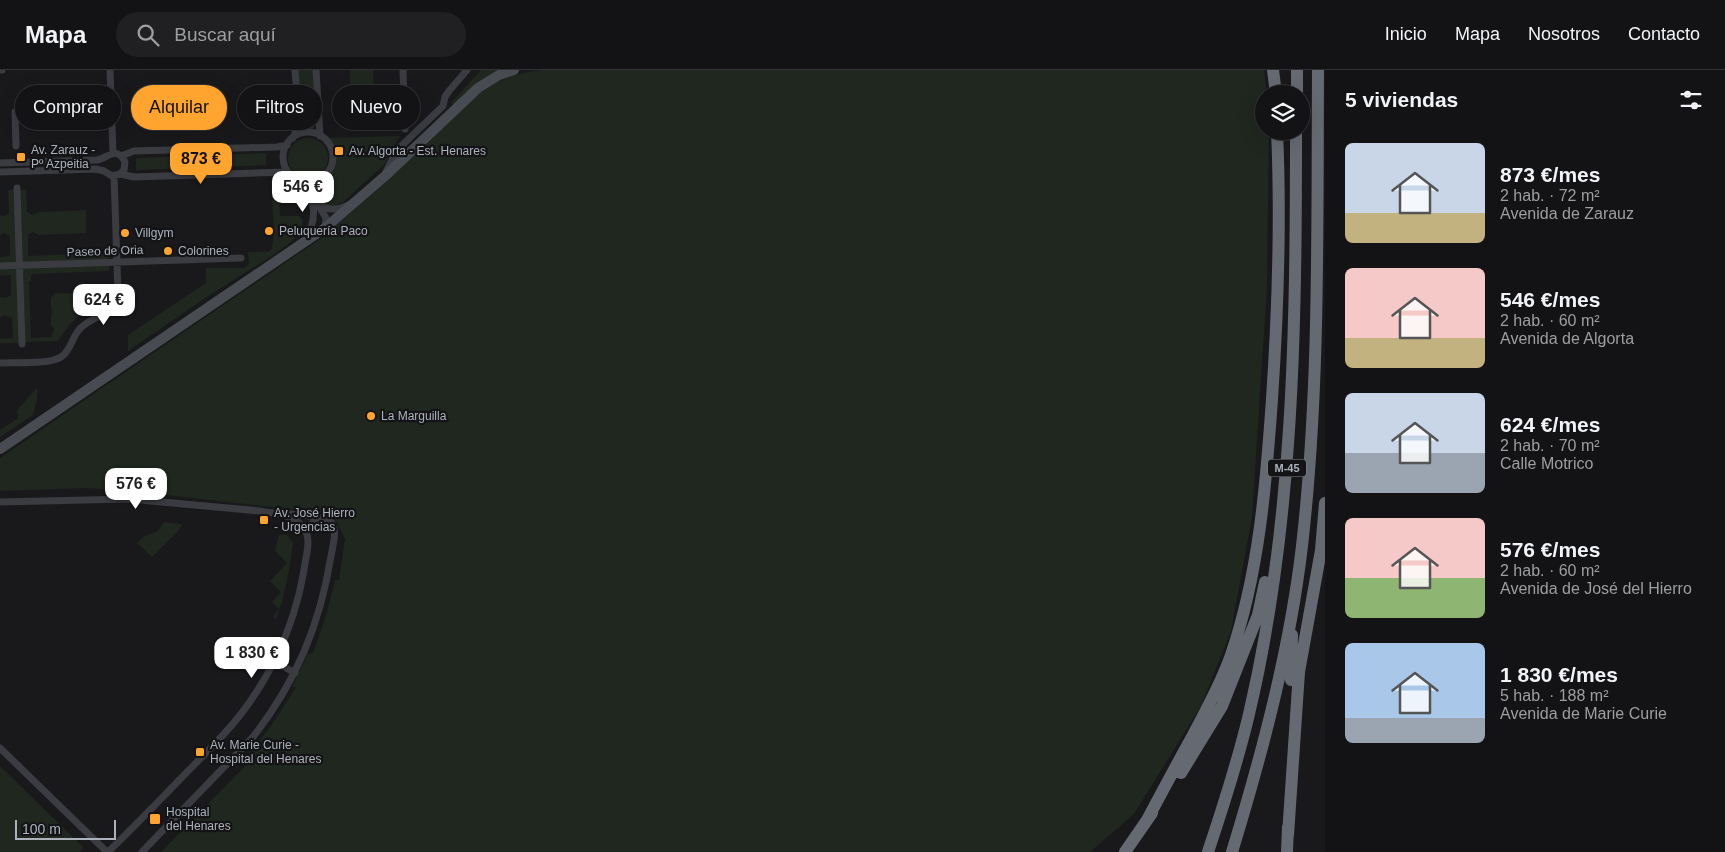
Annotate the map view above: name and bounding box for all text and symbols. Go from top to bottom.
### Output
search box [116,12,466,57]
text: Mapa [25,21,86,48]
icon: search [134,21,162,49]
text: Buscar aquí [174,24,276,45]
text: Inicio [1385,24,1427,44]
text: Mapa [1455,24,1500,44]
text: Nosotros [1528,24,1600,44]
text: Contacto [1628,24,1700,44]
chip: Comprar [15,85,121,130]
chip: Alquilar [131,85,227,130]
chip: Filtros [237,85,322,130]
chip: Nuevo [332,85,420,130]
map controls [1255,85,1310,140]
button: layers [1255,85,1310,140]
icon: filters [1677,86,1705,114]
text: 5 viviendas [1345,88,1458,111]
pin: 873 € [166,142,236,185]
place label: Av. Zarauz - Pº Azpeitia [31,143,95,171]
place label: Av. Algorta - Est. Henares [349,144,486,158]
marker: Av. Algorta - Est. Henares [333,145,345,157]
text: 873 € [181,150,221,167]
marker: Av. Zarauz - Pº Azpeitia [15,151,27,163]
icon: home [1385,163,1445,223]
text: 873 €/mes [1500,163,1600,186]
pin: 546 € [268,170,338,213]
text: 546 € [283,178,323,195]
text: 2 hab. · 72 m² [1500,187,1600,204]
text: Avenida de Zarauz [1500,205,1634,222]
place label: Peluquería Paco [279,224,368,238]
marker: Peluquería Paco [263,225,275,237]
place label: Villgym [135,226,173,240]
marker: Villgym [119,227,131,239]
street label: Paseo de Oria [66,243,144,259]
place label: Colorines [178,244,229,258]
marker: Colorines [162,245,174,257]
pin: 624 € [69,284,139,326]
icon: home [1385,288,1445,348]
text: 546 €/mes [1500,288,1600,311]
text: 624 € [84,291,124,308]
text: 2 hab. · 60 m² [1500,312,1600,329]
text: Avenida de Algorta [1500,330,1634,347]
place label: La Marguilla [381,409,447,423]
marker: La Marguilla [365,410,377,422]
icon: home [1385,413,1445,473]
text: 624 €/mes [1500,413,1600,436]
text: 2 hab. · 70 m² [1500,437,1600,454]
text: Calle Motrico [1500,455,1593,472]
road number: M-45 [1268,459,1306,476]
pin: 576 € [101,468,171,510]
text: 576 € [116,475,156,492]
place label: Av. José Hierro - Urgencias [274,506,355,534]
marker: Av. José Hierro - Urgencias [258,514,270,526]
icon: home [1385,538,1445,598]
text: 576 €/mes [1500,538,1600,561]
text: 2 hab. · 60 m² [1500,562,1600,579]
text: Avenida de José del Hierro [1500,580,1692,597]
pin: 1 830 € [206,636,298,679]
text: 1 830 € [225,644,279,661]
icon: home [1385,663,1445,723]
text: 1 830 €/mes [1500,663,1618,686]
text: 5 hab. · 188 m² [1500,687,1609,704]
text: Avenida de Marie Curie [1500,705,1667,722]
place label: Av. Marie Curie - Hospital del Henares [210,738,321,766]
marker: Av. Marie Curie - Hospital del Henares [194,746,206,758]
place label: Hospital del Henares [166,805,231,833]
marker: Hospital del Henares [148,812,162,826]
scale bar [15,817,116,840]
text: 100 m [22,821,61,837]

